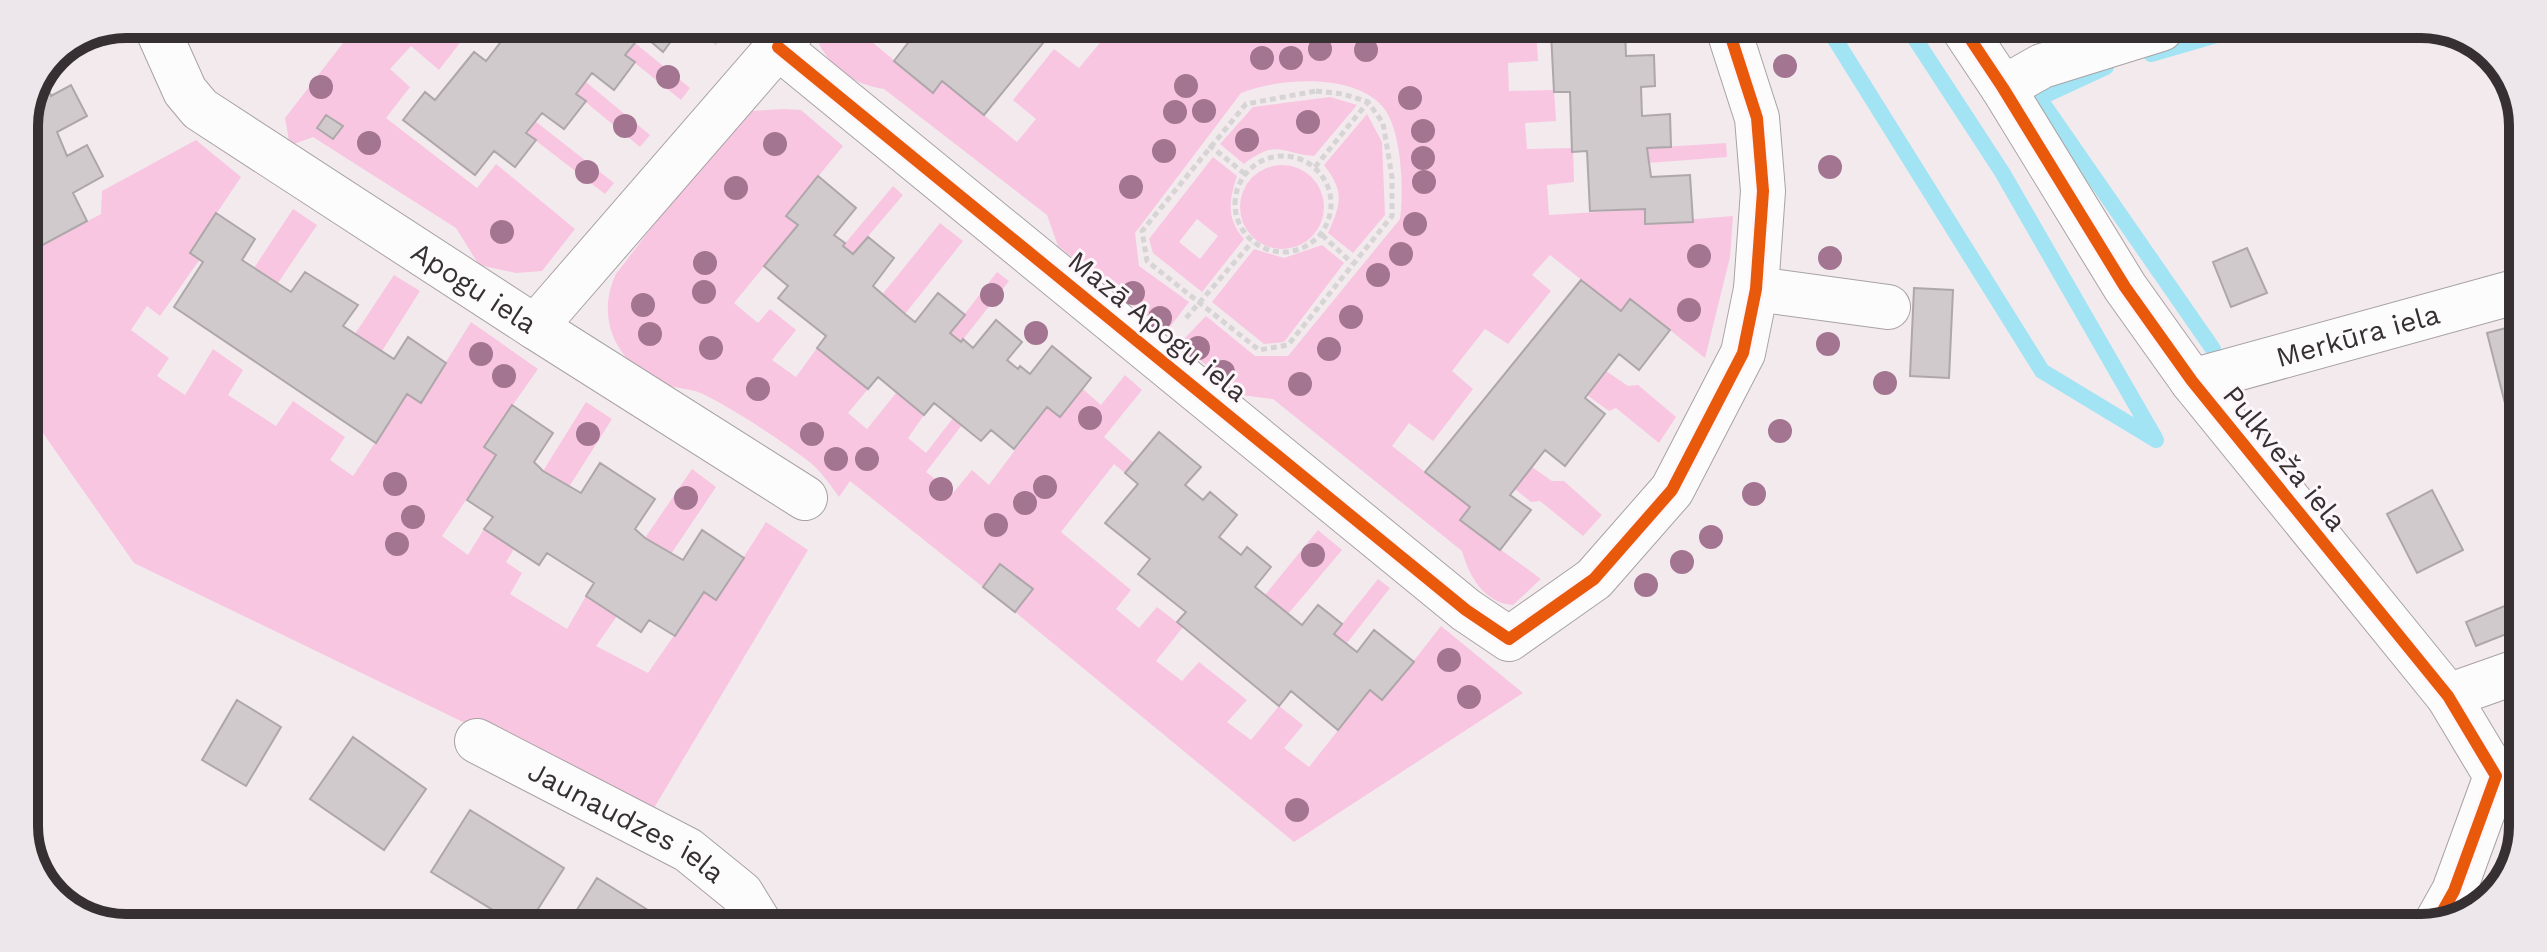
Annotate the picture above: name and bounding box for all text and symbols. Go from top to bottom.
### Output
street label: Apogu iela [405,235,543,341]
street label: Mazā Apogu iela [1062,244,1254,409]
street label: Merkūra iela [2272,297,2444,374]
street label: Pulkveža iela [2216,379,2353,538]
street label: Jaunaudzes iela [523,754,731,890]

